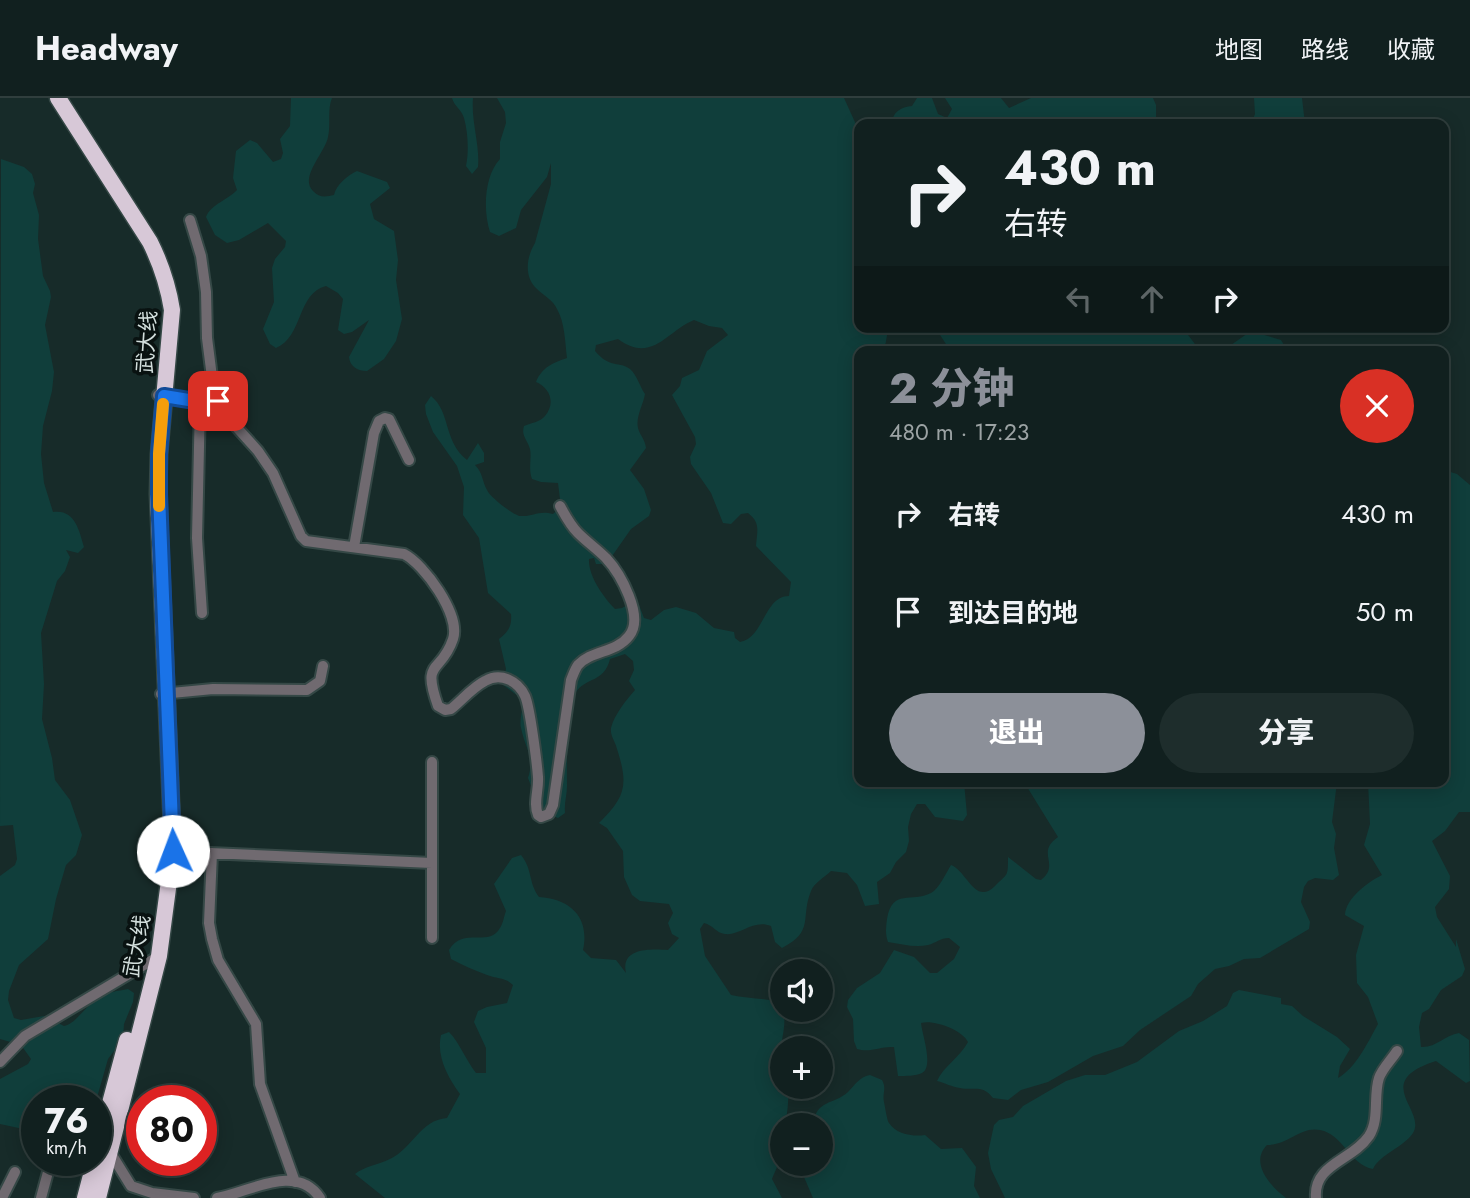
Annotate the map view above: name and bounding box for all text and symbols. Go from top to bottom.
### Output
text: Headway [35,25,178,72]
text: 地图 [1215,32,1263,67]
text: 路线 [1301,32,1349,67]
text: 收藏 [1387,32,1435,67]
text: 430 m [1004,133,1156,203]
icon: right [889,147,980,238]
text: 右转 [1004,201,1068,247]
icon: left [1060,280,1098,318]
icon: ahead [1133,280,1171,318]
icon: right [1206,280,1244,318]
street label: 武大线 [130,310,164,374]
text: 2 分钟 [889,358,1014,419]
button: close [1340,369,1414,443]
pin [188,371,248,431]
icon: arrive [199,382,237,420]
text: 480 m · 17:23 [889,415,1029,449]
icon: right [889,495,927,533]
text: 430 m [1341,495,1414,533]
text: 右转 [948,496,1000,534]
icon: arrive [889,593,927,631]
text: 50 m [1356,593,1414,631]
text: 到达目的地 [948,594,1078,632]
button: 退出 [889,693,1145,773]
button: 分享 [1159,693,1414,773]
position arrow [136,814,210,888]
street label: 武大线 [116,912,158,980]
map controls [770,959,833,1176]
button: sound [770,959,833,1022]
button: + [770,1036,833,1099]
speed limit sign: 80 [126,1085,217,1176]
text: 76 [44,1096,89,1146]
button: − [770,1113,833,1176]
text: km/h [46,1135,87,1161]

